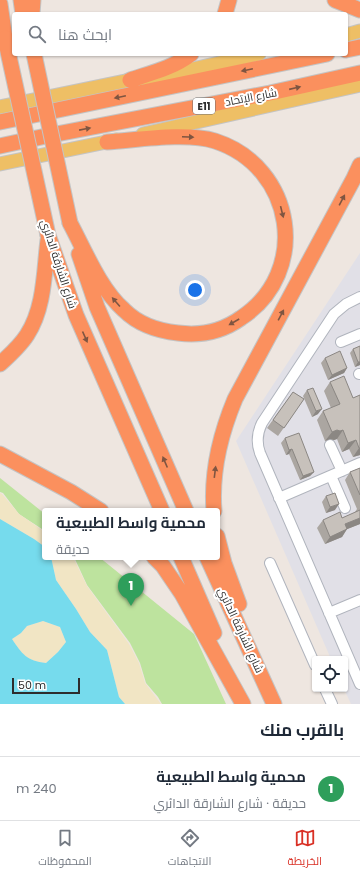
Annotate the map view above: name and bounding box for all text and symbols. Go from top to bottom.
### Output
search box [12,12,348,56]
icon: search [26,23,48,45]
text: ابحث هنا [58,24,112,45]
one-way arrow [241,68,254,74]
street label: شارع الإتحاد [224,84,278,110]
one-way arrow [289,84,301,90]
one-way arrow [114,94,126,100]
road number: E11 [193,98,215,114]
one-way arrow [79,125,91,131]
one-way arrow [182,134,194,141]
one-way arrow [339,194,346,206]
one-way arrow [280,206,286,218]
street label: شارع الشارقة الدائري [36,217,81,311]
your location [185,280,205,300]
one-way arrow [112,296,121,307]
one-way arrow [278,309,284,321]
one-way arrow [228,319,240,326]
one-way arrow [82,332,88,343]
one-way arrow [162,457,168,468]
one-way arrow [212,466,218,478]
popup [42,508,220,560]
text: محمية واسط الطبيعية [56,512,206,533]
text: حديقة [56,540,90,559]
pin: 1 [118,573,144,606]
street label: شارع الشارقة الدائري [213,585,268,676]
map controls [312,656,348,692]
button: locate [312,656,348,692]
scale bar [12,676,80,695]
text: 50 m [18,677,46,693]
text: بالقرب منك [260,718,344,742]
text: محمية واسط الطبيعية [156,766,306,787]
text: 240 m [16,779,57,798]
text: 1 [329,779,333,798]
text: حديقة · شارع الشارقة الدائري [153,794,306,813]
tab: المحفوظات [38,827,92,871]
tab: الاتجاهات [168,827,211,871]
tab: الخريطة [288,827,322,871]

